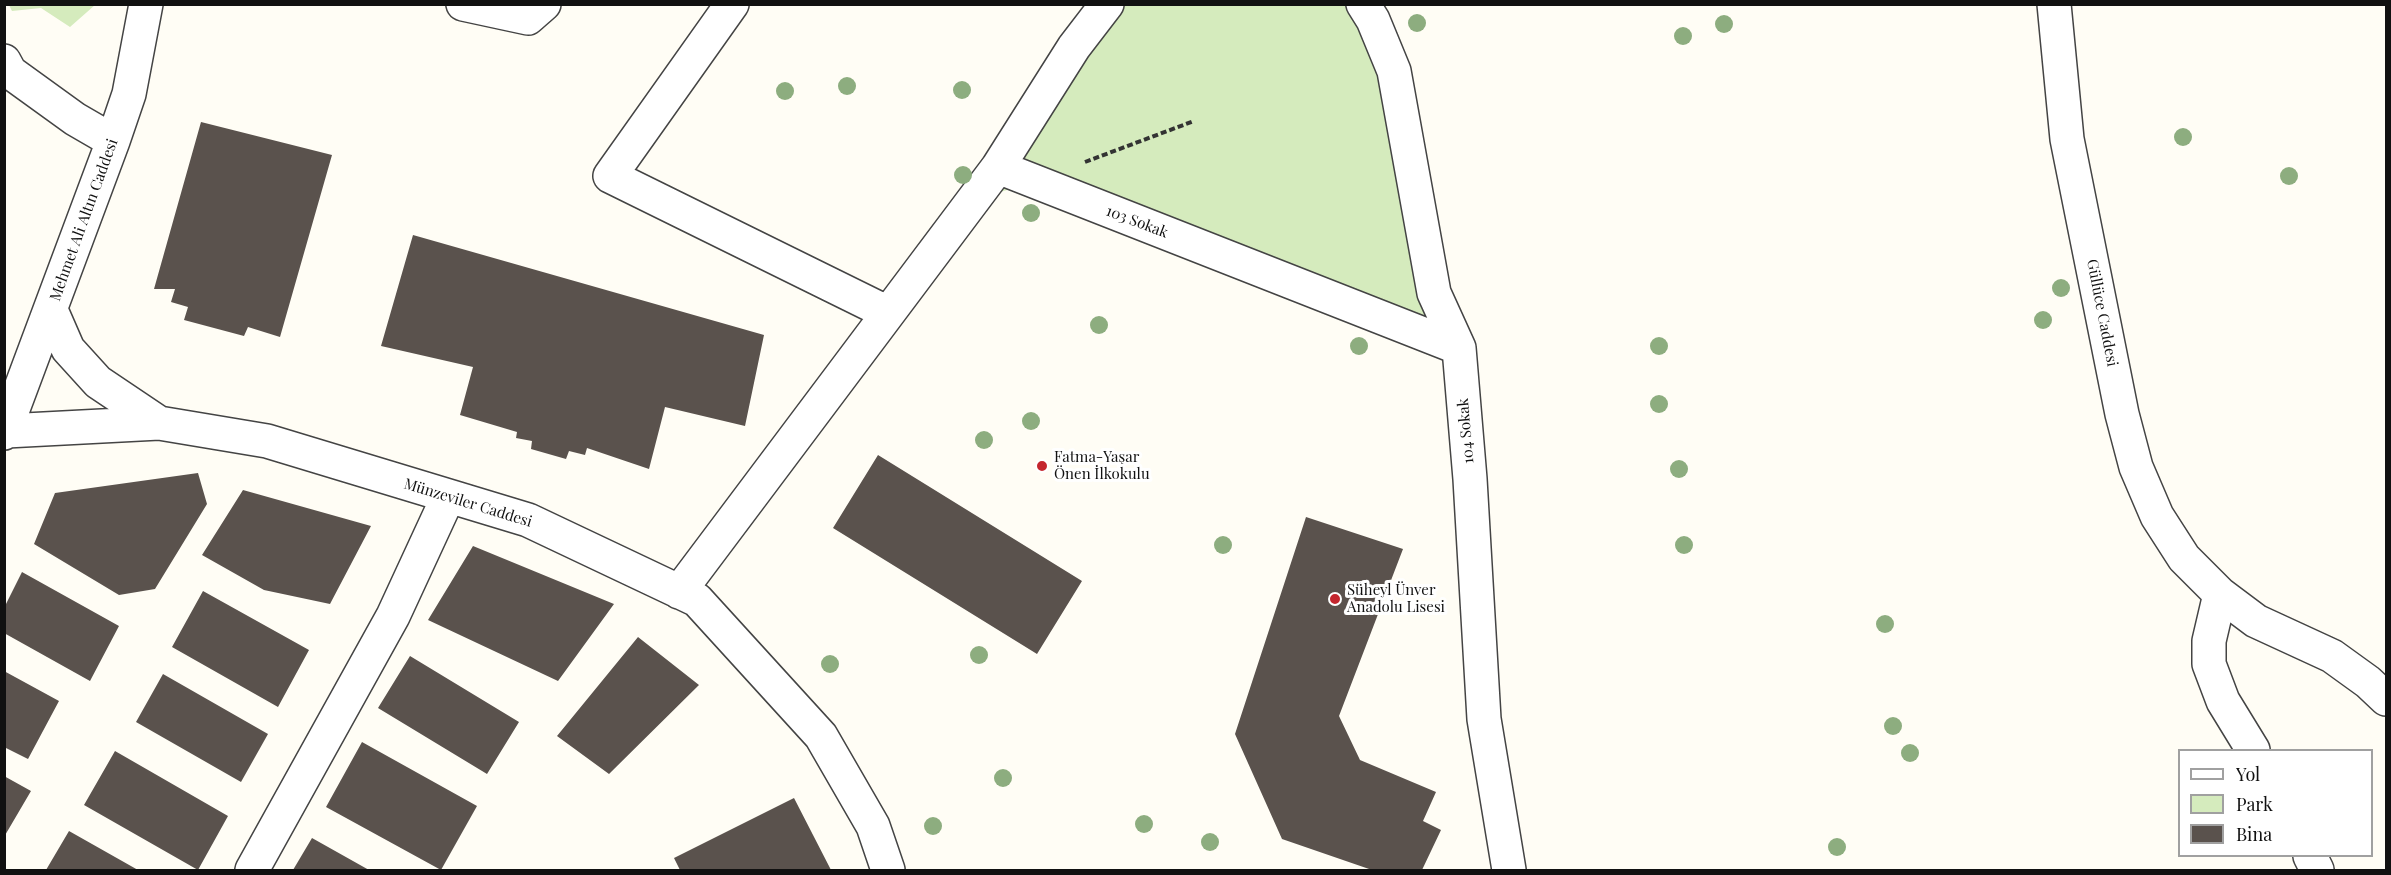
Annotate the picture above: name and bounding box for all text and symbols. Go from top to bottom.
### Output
street label: Mehmet Ali Altın Caddesi [46,137,122,303]
street label: 103 Sokak [1103,202,1171,242]
street label: Güllüce Caddesi [2083,258,2121,368]
street label: 104 Sokak [1454,397,1478,465]
place label: Fatma-Yaşar Önen İlkokulu [1054,448,1150,483]
marker: Fatma-Yaşar Önen İlkokulu [1035,459,1049,473]
street label: Münzeviler Caddesi [402,475,534,531]
place label: Süheyl Ünver Anadolu Lisesi [1347,581,1445,616]
marker: Süheyl Ünver Anadolu Lisesi [1328,592,1342,606]
legend [2178,749,2373,857]
text: Yol [2236,762,2260,786]
text: Park [2236,792,2273,816]
text: Bina [2236,822,2272,846]

